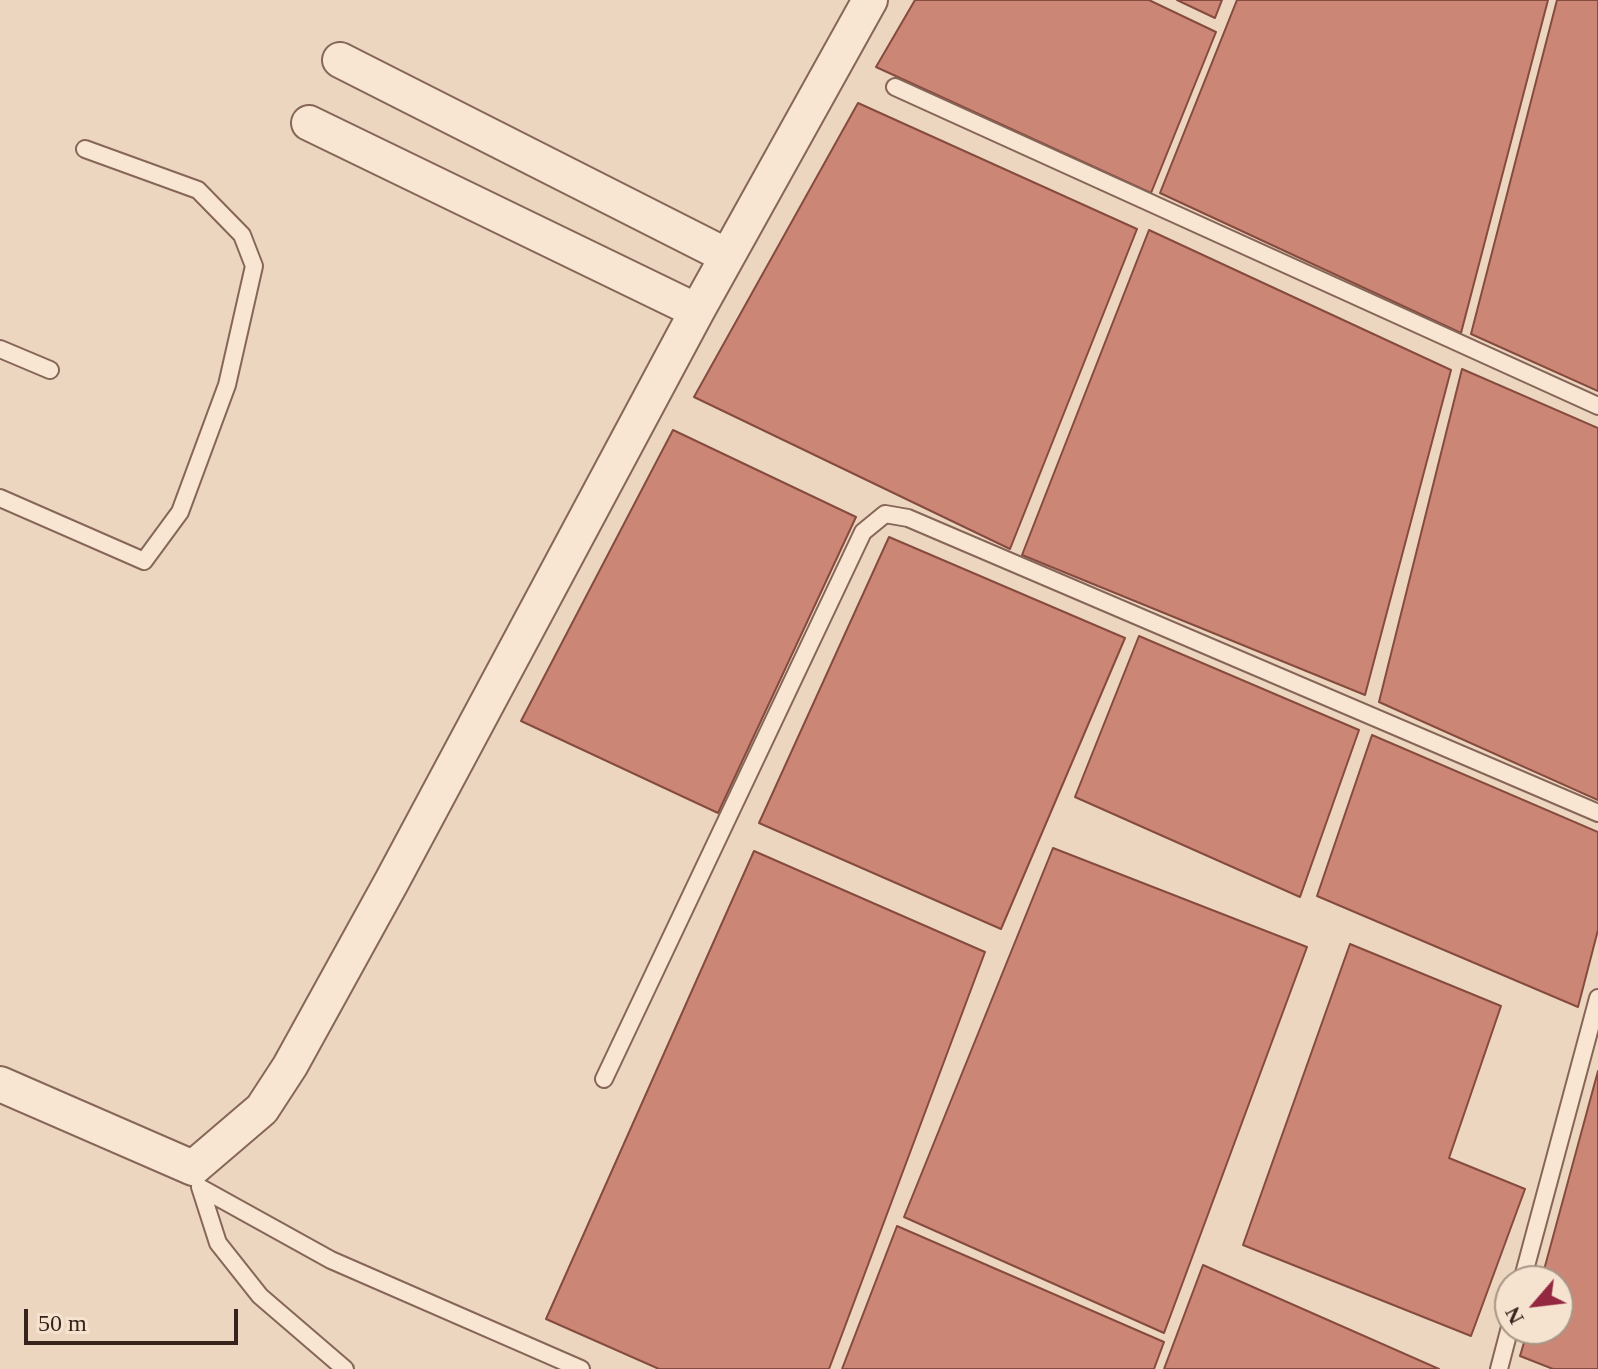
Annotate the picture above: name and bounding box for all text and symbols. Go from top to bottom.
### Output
north arrow [1494,1265,1574,1345]
scale bar [28,1293,242,1343]
text: N [1499,1303,1529,1328]
text: 50 m [38,1310,87,1336]

